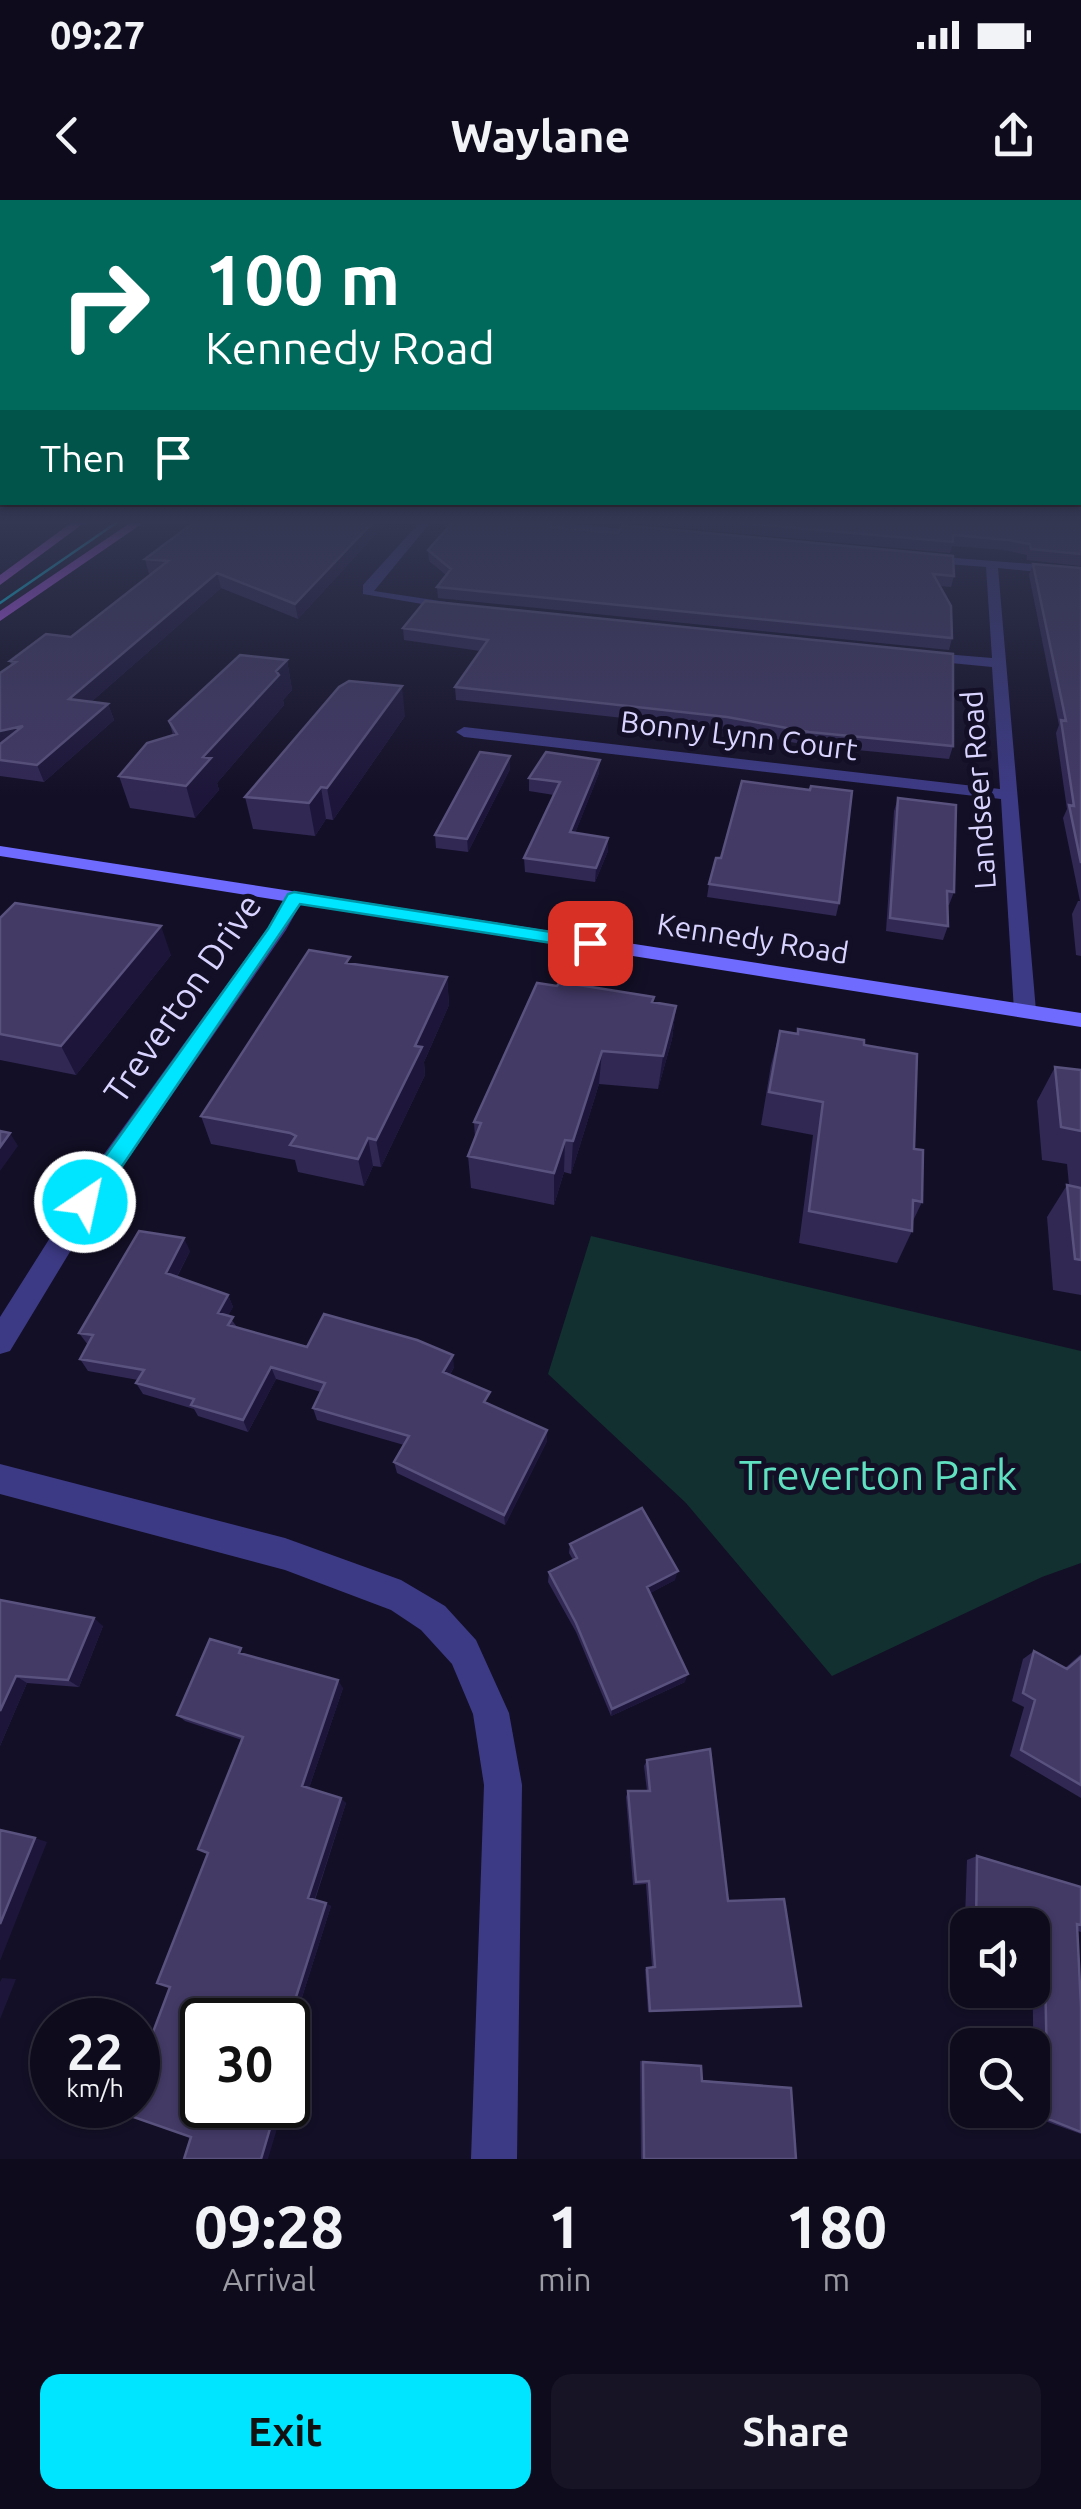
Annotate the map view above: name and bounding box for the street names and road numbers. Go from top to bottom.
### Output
street label: Landseer Road [954,690,1002,890]
street label: Bonny Lynn Court [619,704,860,766]
street label: Treverton Drive [95,886,269,1110]
street label: Kennedy Road [655,906,851,970]

